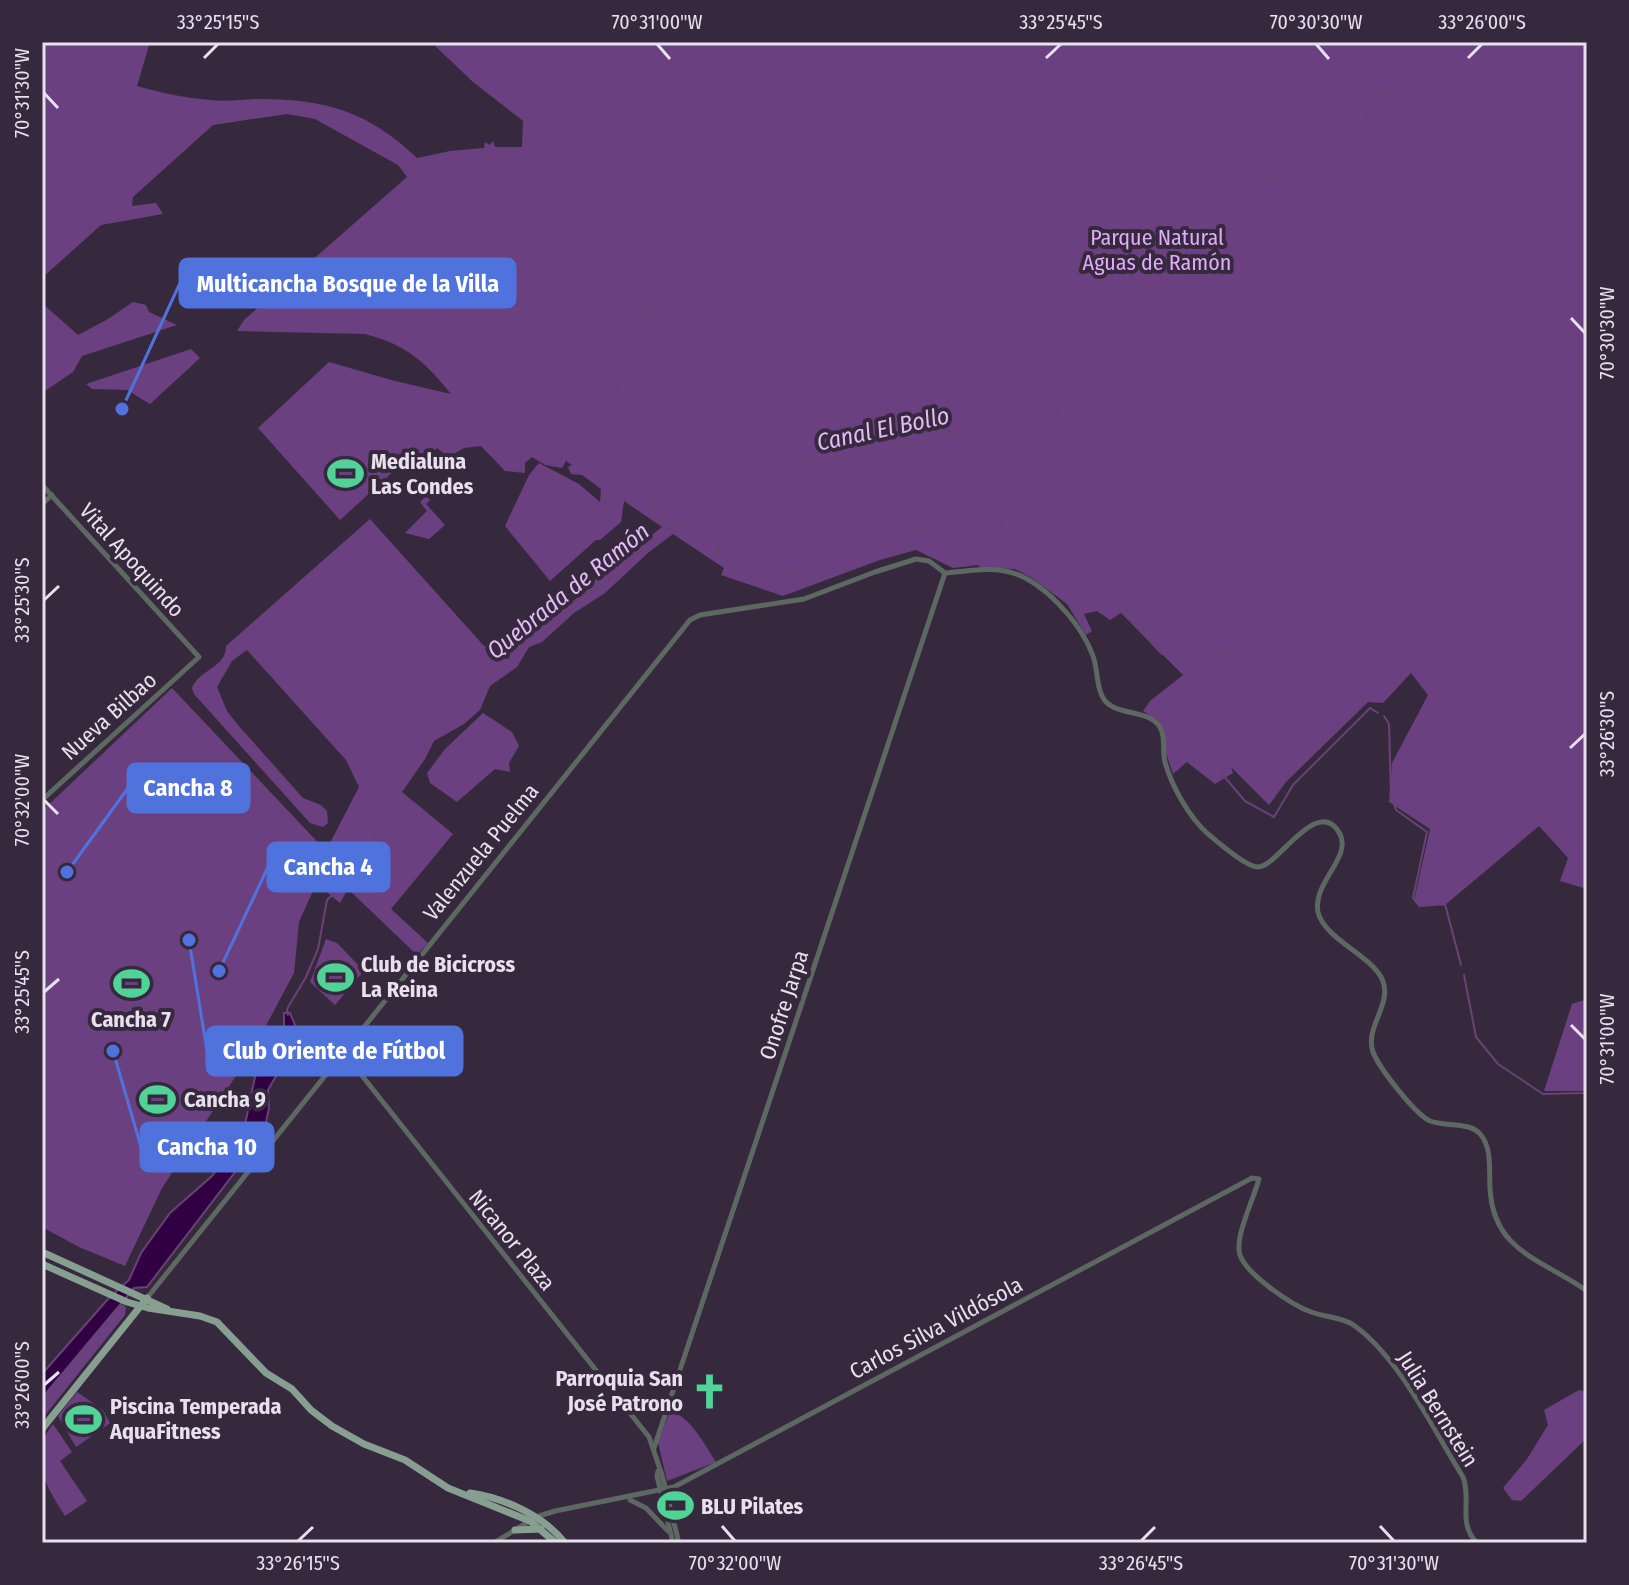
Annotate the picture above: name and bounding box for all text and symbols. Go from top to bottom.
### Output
text: 33°25'15"S [177,10,259,34]
text: 70°31'00"W [611,10,703,34]
text: 33°25'45"S [1019,10,1103,34]
text: 70°30'30"W [1270,10,1362,34]
text: 33°26'00"S [1438,10,1526,34]
text: 70°31'30"W [10,48,34,138]
park label: Parque Natural Aguas de Ramón [1083,224,1231,276]
callout: Multicancha Bosque de la Villa [180,259,515,307]
text: Multicancha Bosque de la Villa [197,270,499,298]
text: 70°30'30"W [1595,287,1619,379]
water label: Canal El Bollo [814,401,952,457]
place label: Medialuna Las Condes [371,448,474,500]
sports icon: Medialuna Las Condes [326,455,364,493]
street label: Vital Apoquindo [74,497,190,623]
water label: Quebrada de Ramón [481,517,655,665]
text: 33°25'30"S [10,557,34,643]
street label: Nueva Bilbao [56,666,162,766]
text: 33°26'30"S [1595,691,1619,777]
text: 70°32'00"W [10,754,34,846]
callout: Cancha 8 [128,764,249,812]
text: Cancha 8 [143,774,233,802]
street label: Valenzuela Puelma [418,778,544,926]
callout: Cancha 4 [268,843,389,891]
text: Cancha 4 [283,853,373,881]
street label: Onofre Jarpa [754,947,814,1063]
text: 33°25'45"S [10,950,34,1034]
place label: Club de Bicicross La Reina [361,951,516,1003]
sports icon: Club de Bicicross La Reina [316,958,354,996]
sports icon: Cancha 7 [112,964,150,1002]
text: 70°31'00"W [1595,993,1619,1085]
place label: Cancha 7 [91,1006,172,1033]
callout: Club Oriente de Fútbol [207,1027,462,1075]
text: Club Oriente de Fútbol [223,1037,446,1065]
sports icon: Cancha 9 [139,1080,177,1118]
place label: Cancha 9 [184,1086,266,1113]
callout: Cancha 10 [141,1123,273,1171]
text: Cancha 10 [157,1133,257,1161]
street label: Nicanor Plaza [463,1184,561,1296]
street label: Carlos Silva Vildósola [845,1271,1027,1385]
text: 33°26'00"S [10,1341,34,1429]
street label: Julia Bernstein [1392,1346,1484,1472]
place label: Parroquia San José Patrono [555,1365,683,1417]
church icon: Parroquia San José Patrono [690,1372,728,1410]
place label: Piscina Temperada AquaFitness [109,1393,282,1445]
sports icon: Piscina Temperada AquaFitness [65,1400,103,1438]
sports icon: BLU Pilates [656,1487,694,1525]
place label: BLU Pilates [701,1493,804,1520]
text: 33°26'15"S [256,1551,340,1575]
text: 70°32'00"W [689,1551,781,1575]
text: 33°26'45"S [1099,1551,1183,1575]
text: 70°31'30"W [1349,1551,1439,1575]

